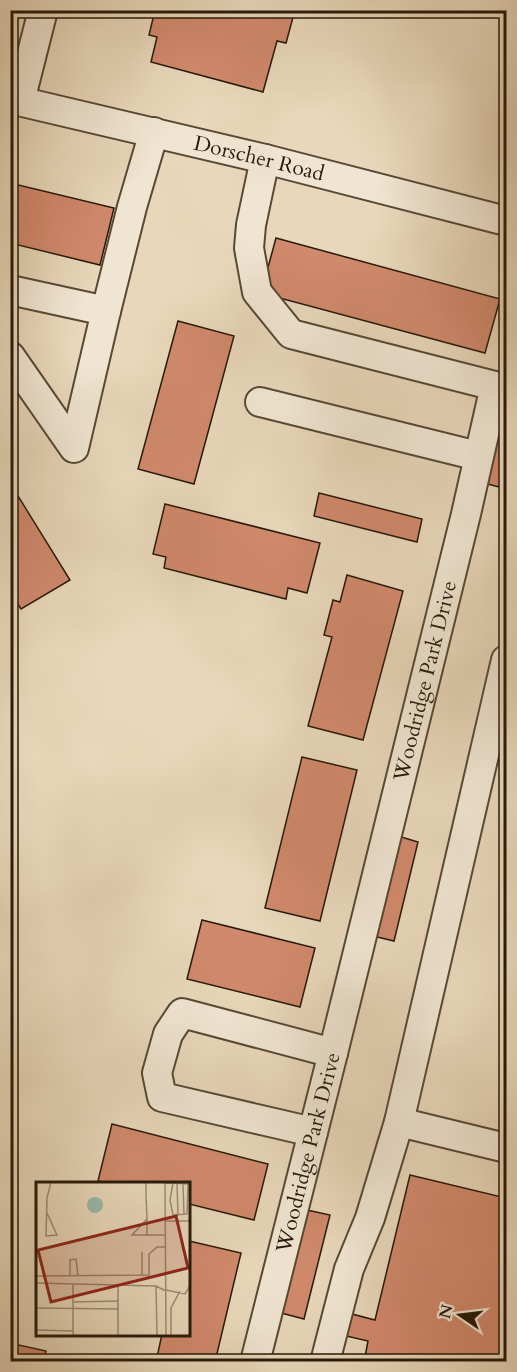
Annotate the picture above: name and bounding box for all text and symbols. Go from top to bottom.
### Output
street label: Dorscher Road [191,129,327,189]
street label: Woodridge Park Drive [386,578,464,785]
street label: Woodridge Park Drive [269,1049,348,1257]
inset map [36,1182,190,1336]
north arrow [430,1285,490,1345]
text: N [434,1302,459,1321]

